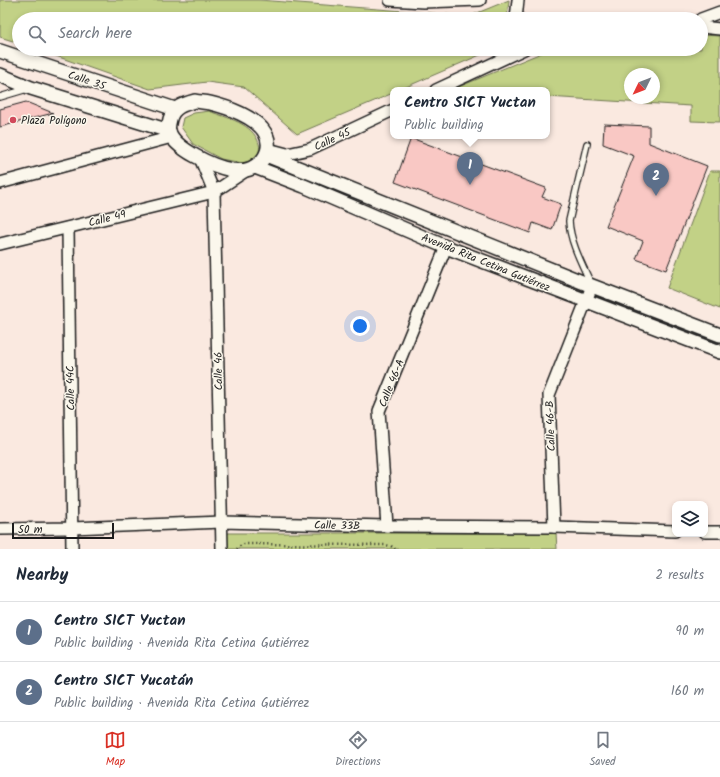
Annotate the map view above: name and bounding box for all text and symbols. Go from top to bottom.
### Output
search box [12,12,708,56]
text: Search here [58,22,132,46]
icon: search [26,23,48,45]
street label: Calle 35 [66,66,109,96]
north arrow [624,68,660,104]
popup [390,87,550,139]
text: Centro SICT Yuctan [404,91,536,115]
place label: Plaza Polígono [21,112,87,130]
marker: Plaza Polígono [8,115,18,125]
text: Public building [404,115,484,136]
street label: Calle 45 [311,123,355,156]
pin: 1 [457,152,483,185]
pin: 2 [643,163,669,196]
street label: Calle 49 [87,205,128,232]
street label: Avenida Rita Cetina Gutiérrez [419,229,553,297]
your location [350,316,370,336]
street label: Calle 46 [210,351,228,390]
street label: Calle 46-A [374,356,410,410]
street label: Calle 44C [62,365,80,411]
street label: Calle 46-B [541,400,561,452]
map controls [672,501,708,537]
button: layers [672,501,708,537]
street label: Calle 33B [314,517,360,535]
scale bar [12,521,114,540]
text: 50 m [18,521,43,539]
text: Nearby [16,562,68,589]
text: 2 results [656,565,704,586]
text: Centro SICT Yuctan [54,609,186,633]
text: 1 [27,621,31,642]
text: 90 m [676,621,704,642]
text: Public building · Avenida Rita Cetina Gutiérrez [54,633,309,654]
text: Centro SICT Yucatán [54,669,193,693]
text: 2 [25,681,33,702]
text: 160 m [671,681,704,702]
text: Public building · Avenida Rita Cetina Gutiérrez [54,693,309,714]
tab: Map [104,729,126,771]
tab: Directions [335,729,381,771]
tab: Saved [590,729,616,771]

